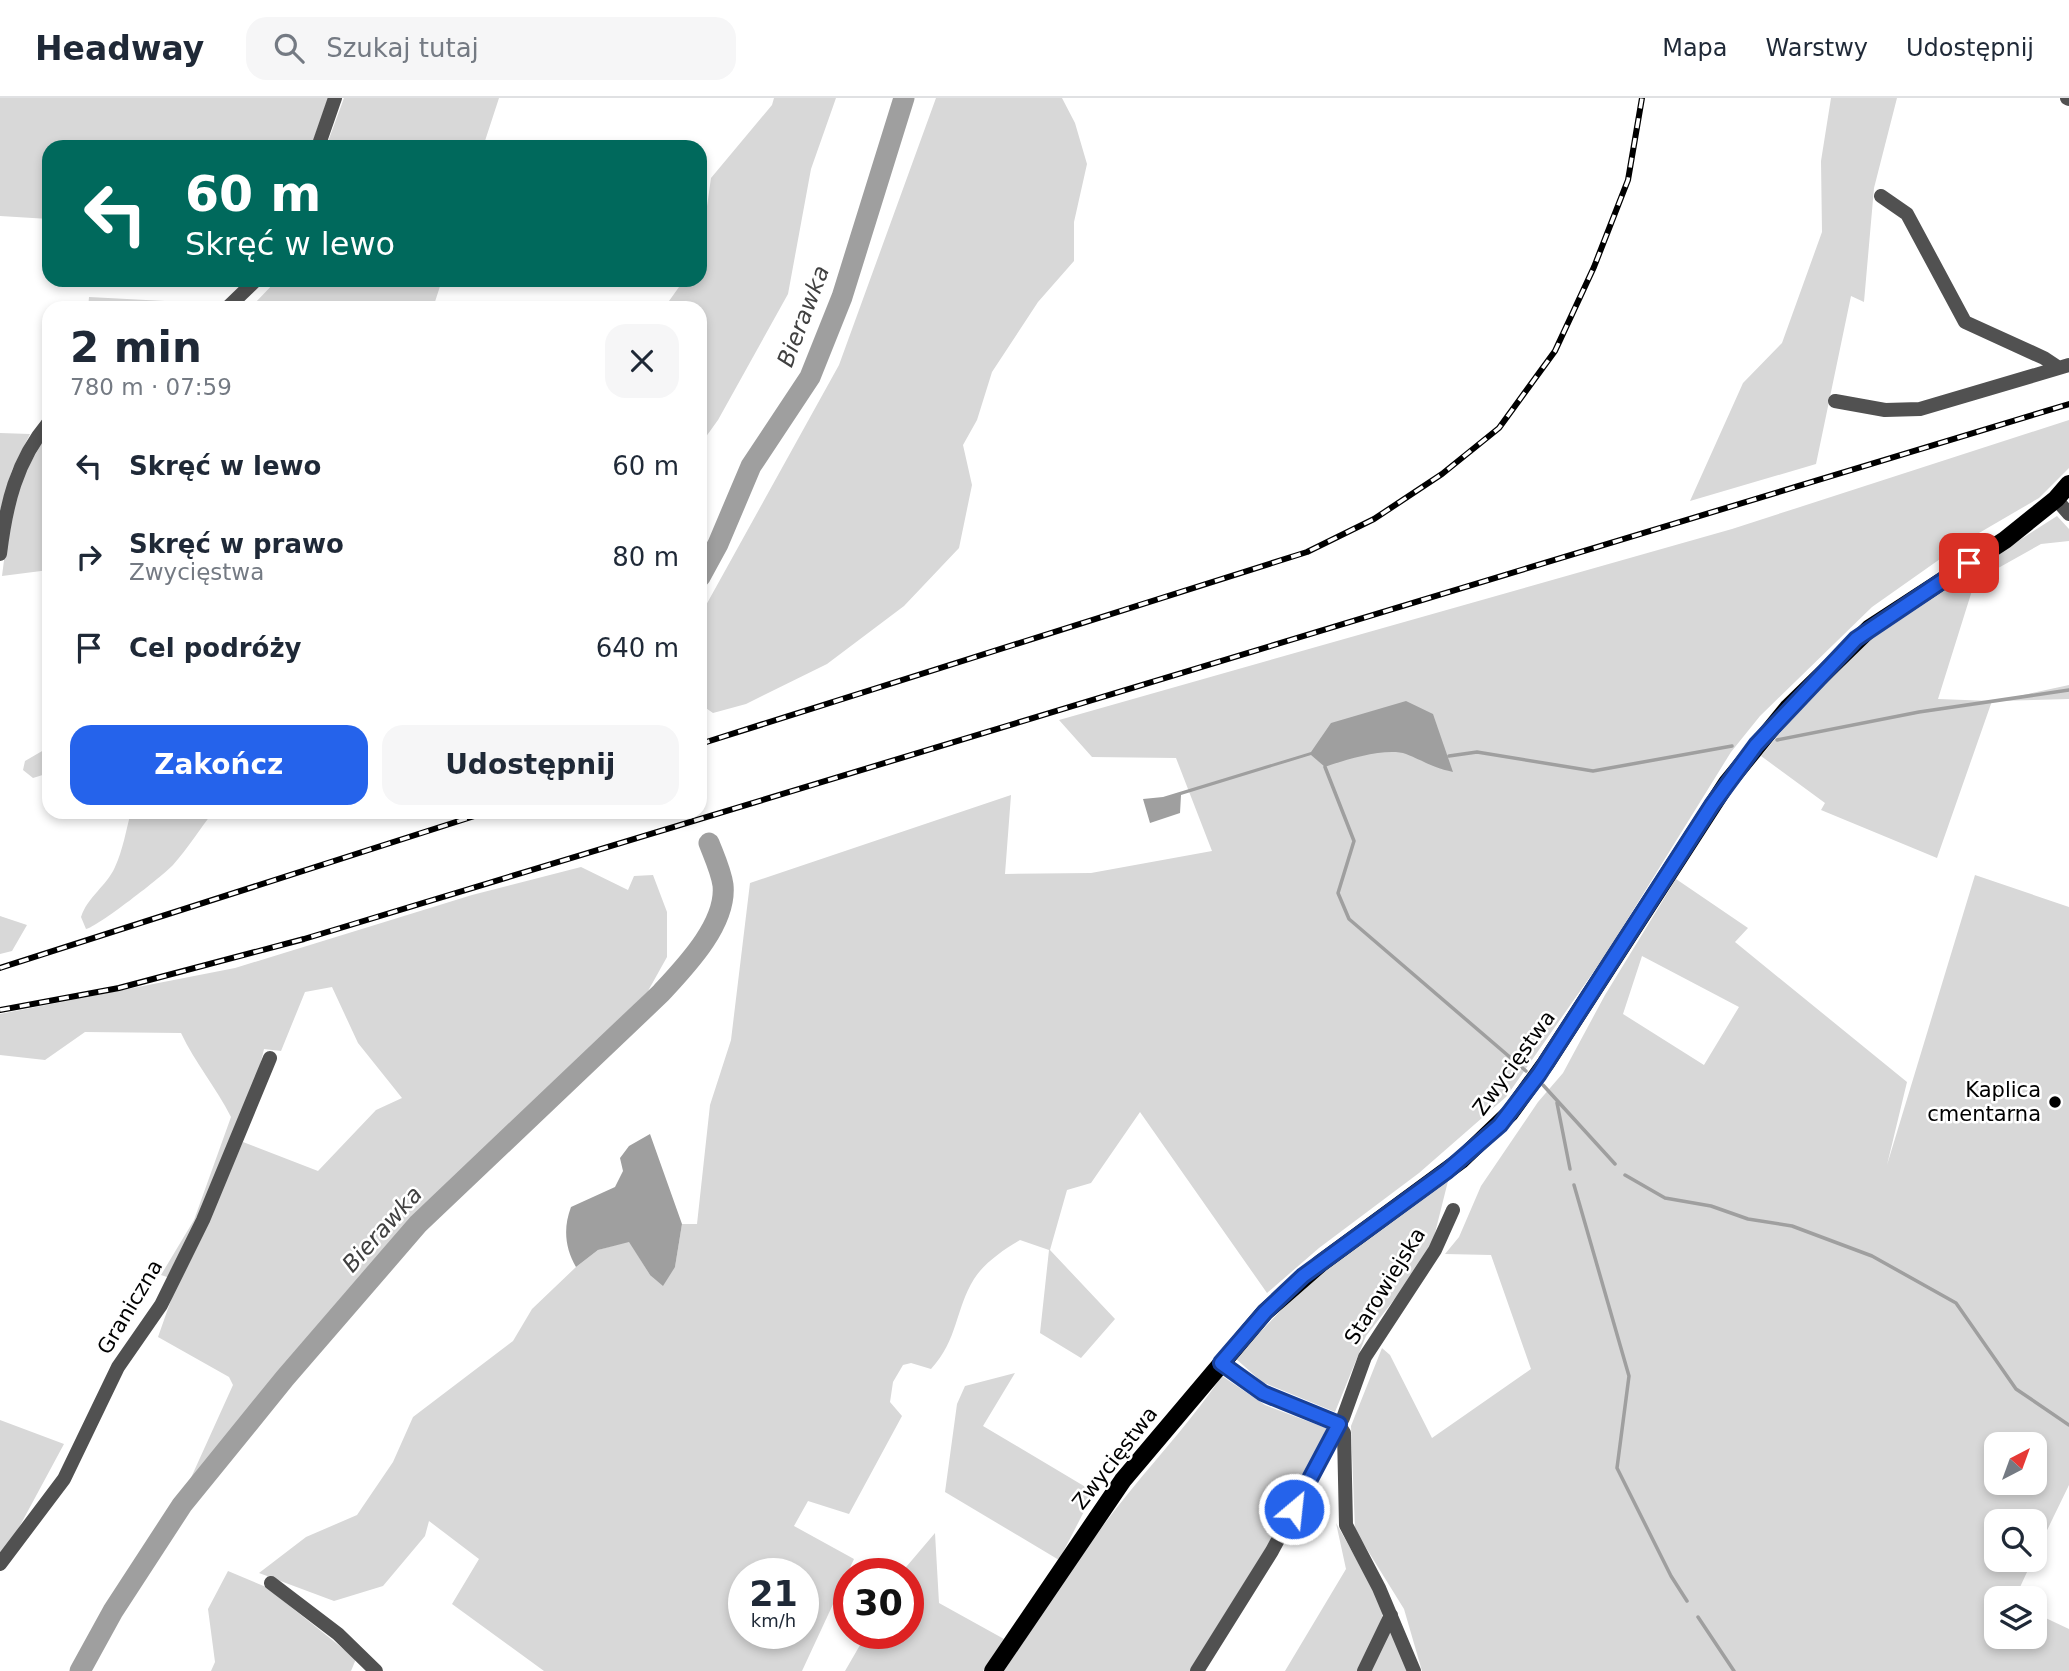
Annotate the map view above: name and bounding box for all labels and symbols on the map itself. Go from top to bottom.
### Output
water label: Bierawka [772,262,834,370]
pin [1939,533,1999,593]
street label: Zwycięstwa [1468,1006,1560,1120]
place label: Kaplica cmentarna [1927,1078,2041,1126]
marker: Kaplica cmentarna [2047,1094,2063,1110]
water label: Bierawka [337,1181,427,1277]
street label: Starowiejska [1340,1223,1430,1349]
street label: Graniczna [93,1256,167,1358]
street label: Zwycięstwa [1068,1402,1162,1514]
north arrow [1984,1432,2048,1494]
position arrow [1257,1472,1331,1546]
speed limit sign: 30 [833,1558,924,1649]

